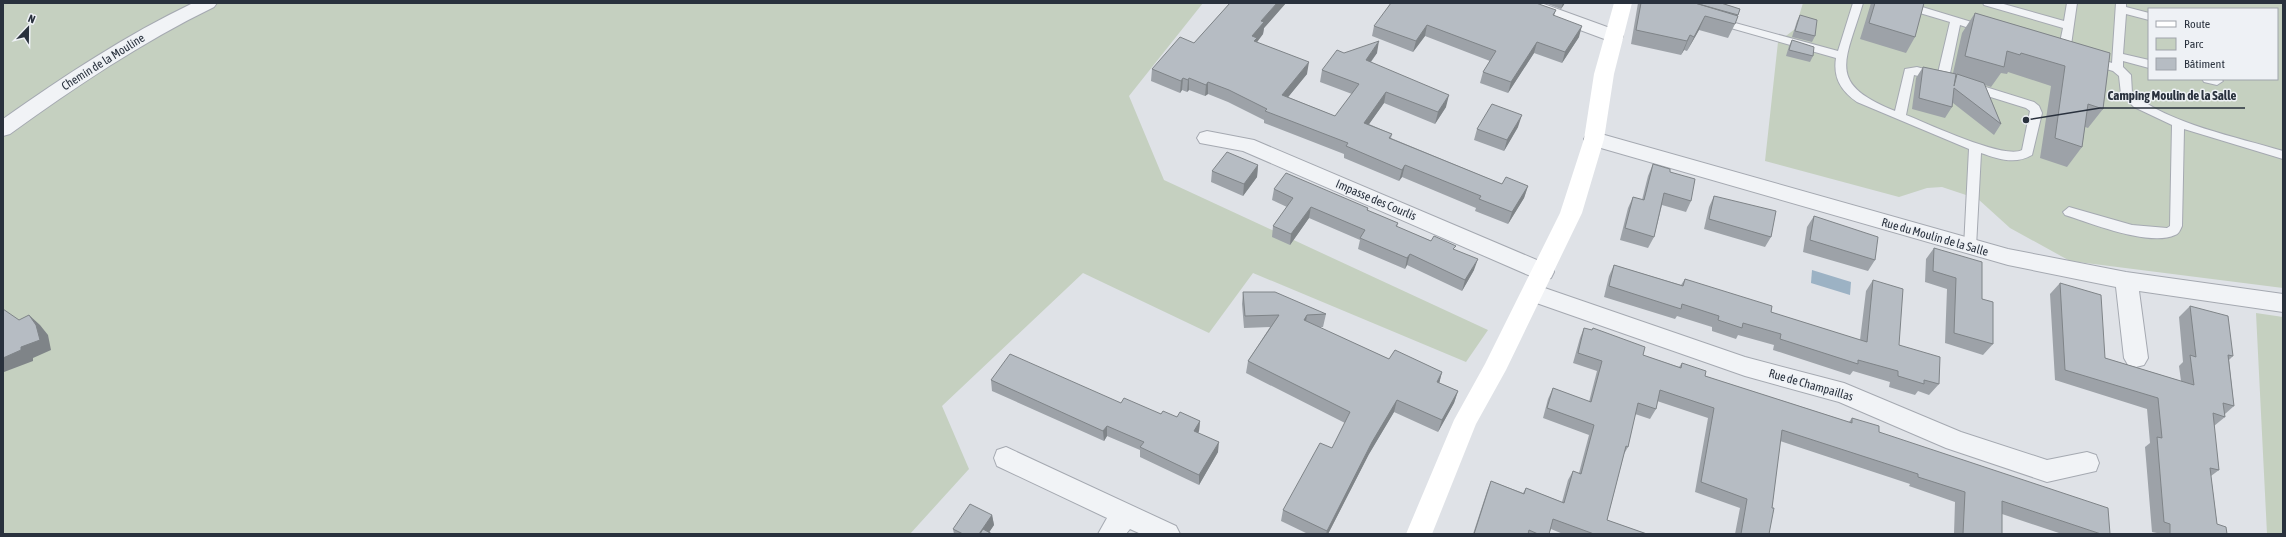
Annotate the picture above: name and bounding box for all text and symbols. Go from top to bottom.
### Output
north arrow [8,8,48,48]
legend [2148,8,2278,80]
text: N [26,12,37,26]
text: Route [2184,17,2210,31]
street label: Chemin de la Mouline [59,31,147,93]
text: Parc [2184,37,2204,51]
text: Bâtiment [2184,57,2225,71]
callout: Camping Moulin de la Salle [2100,83,2245,108]
text: Camping Moulin de la Salle [2108,88,2237,103]
street label: Impasse des Courlis [1334,177,1418,223]
street label: Rue du Moulin de la Salle [1880,215,1990,259]
street label: Rue de Champaillas [1767,366,1855,404]

